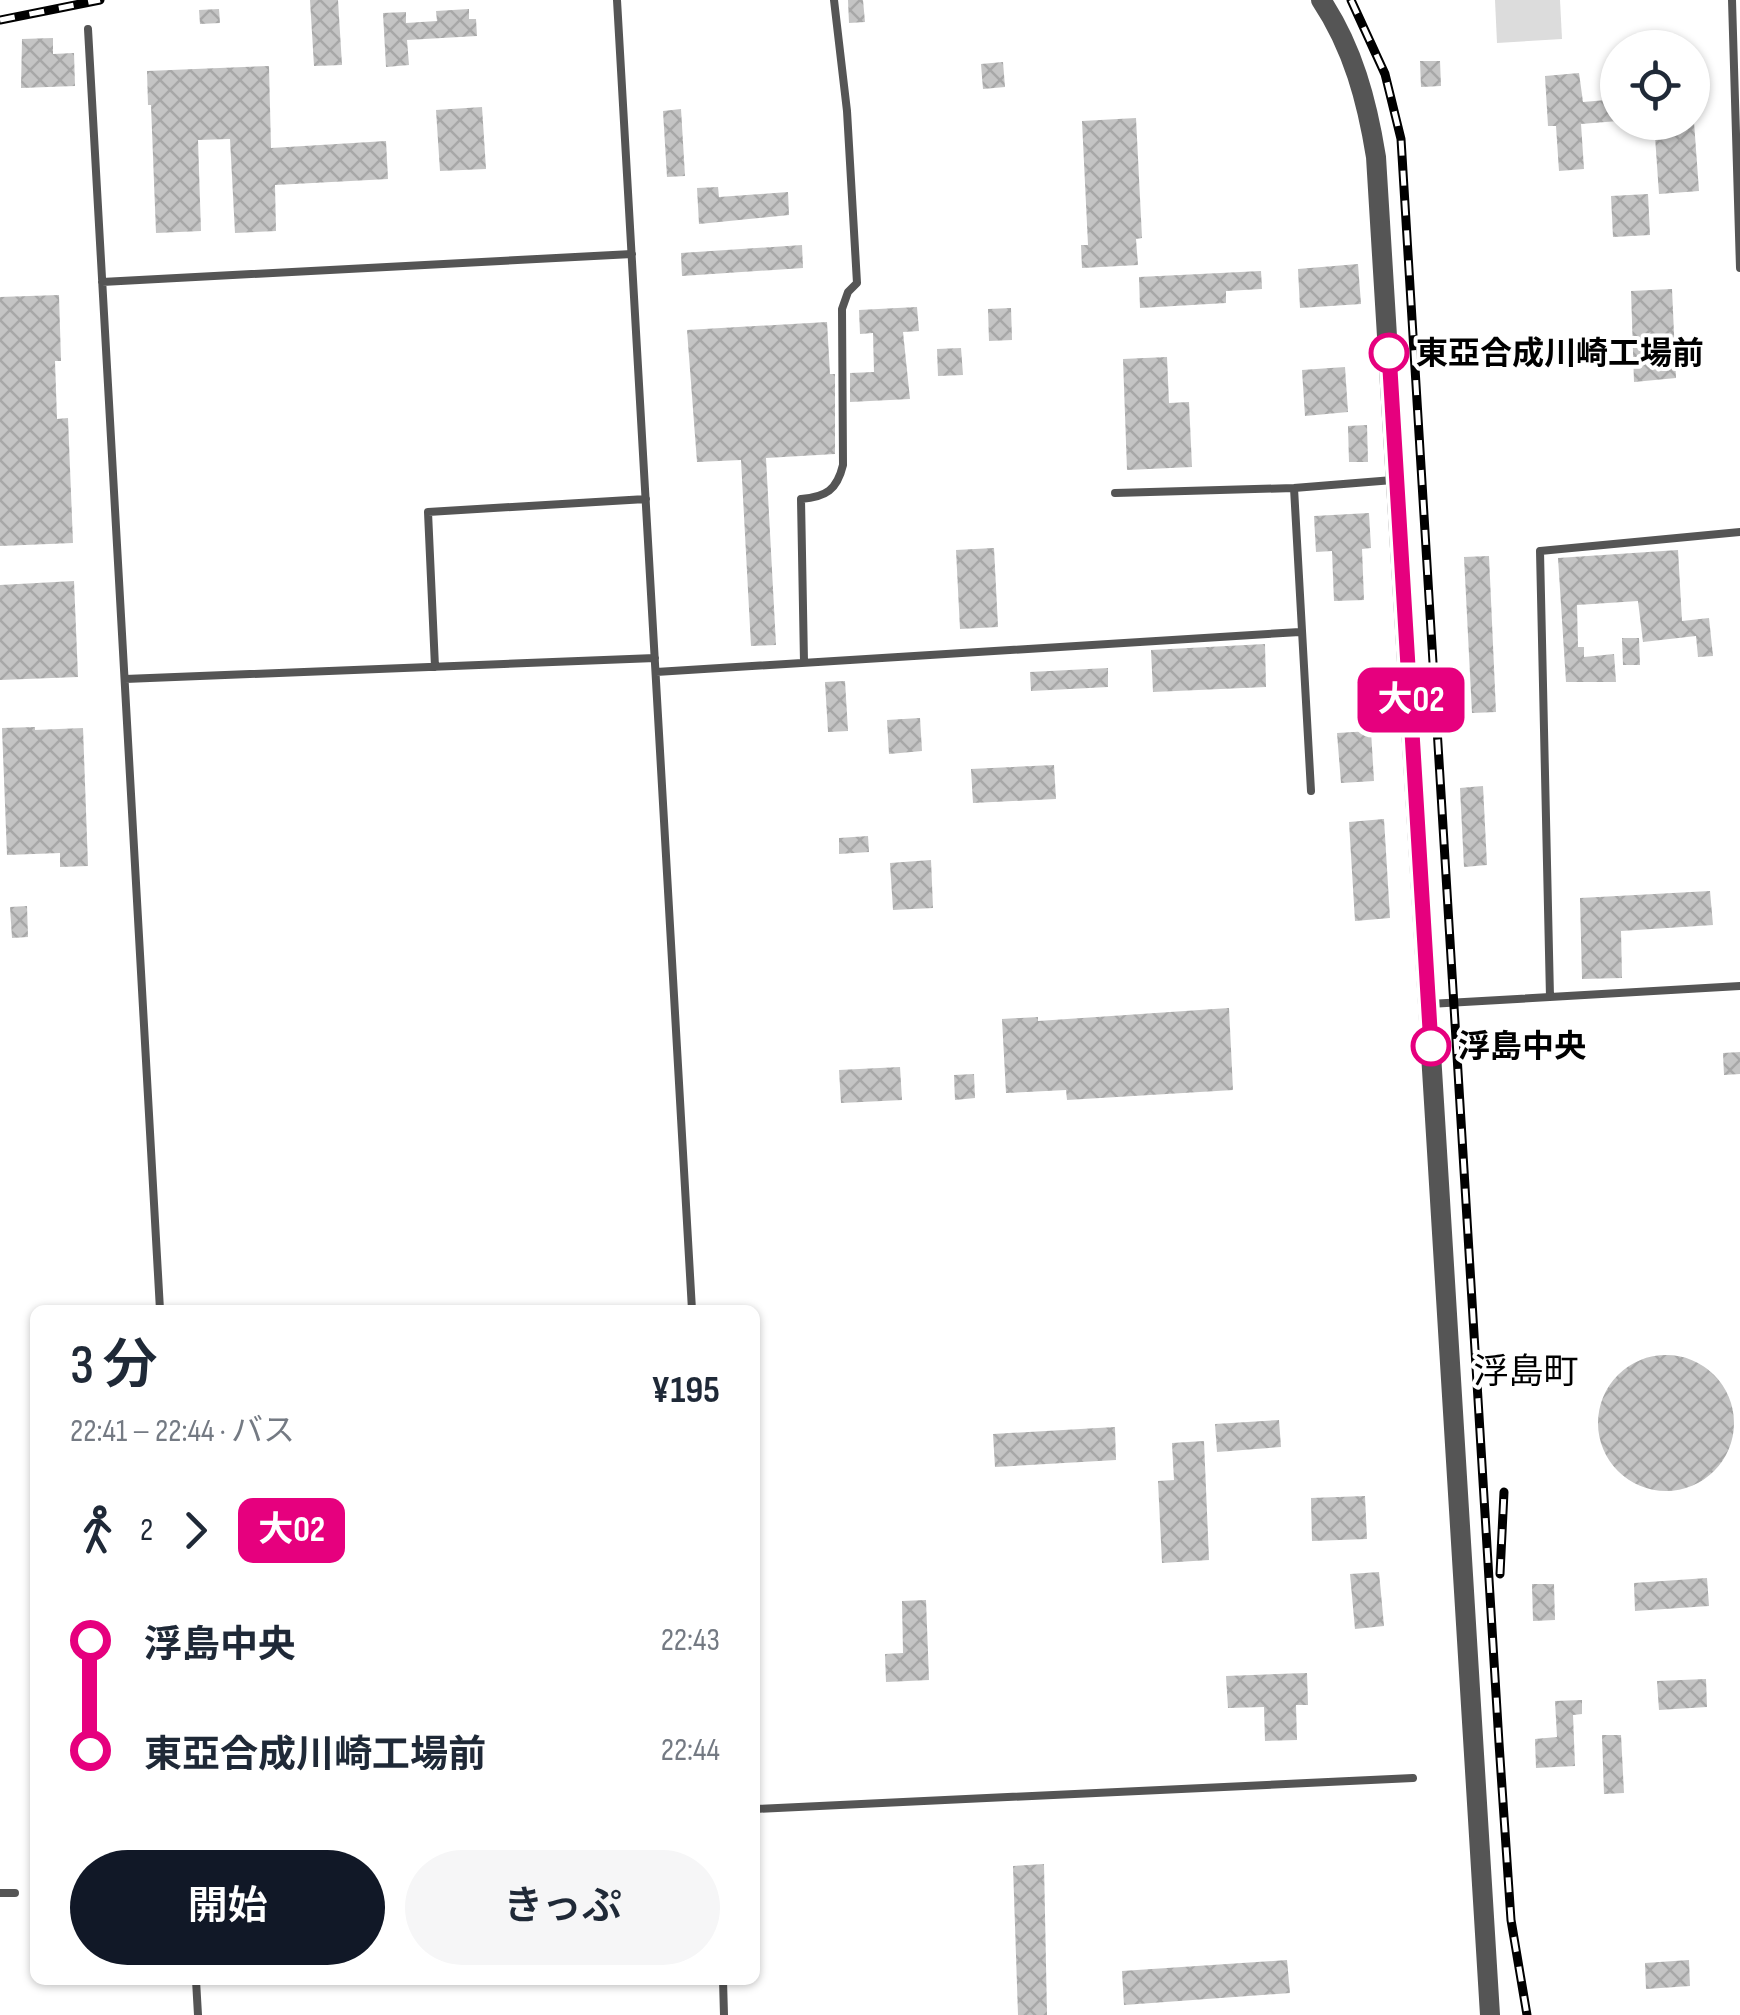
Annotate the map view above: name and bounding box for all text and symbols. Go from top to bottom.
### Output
map controls [1600,30,1710,140]
button: locate [1600,30,1710,140]
marker: 東亞合成川崎工場前 [1370,334,1408,372]
place label: 東亞合成川崎工場前 [1416,335,1704,374]
line badge: 大02 [1354,668,1468,732]
text: 大02 [1378,679,1445,722]
marker: 浮島中央 [1412,1027,1450,1065]
place label: 浮島中央 [1458,1028,1586,1067]
text: 3 分 [70,1333,158,1400]
district label: 浮島町 [1473,1351,1579,1394]
text: ¥195 [651,1368,720,1413]
text: 22:41 – 22:44 · バス [70,1412,295,1451]
icon: walk [70,1503,125,1558]
icon: forward [168,1503,223,1558]
text: 大02 [258,1509,325,1552]
text: 2 [140,1511,153,1550]
text: 22:43 [661,1621,720,1660]
text: 浮島中央 [144,1623,296,1668]
text: 22:44 [661,1731,720,1770]
text: 東亞合成川崎工場前 [144,1733,486,1778]
button: 開始 [70,1850,385,1965]
button: きっぷ [405,1850,720,1965]

